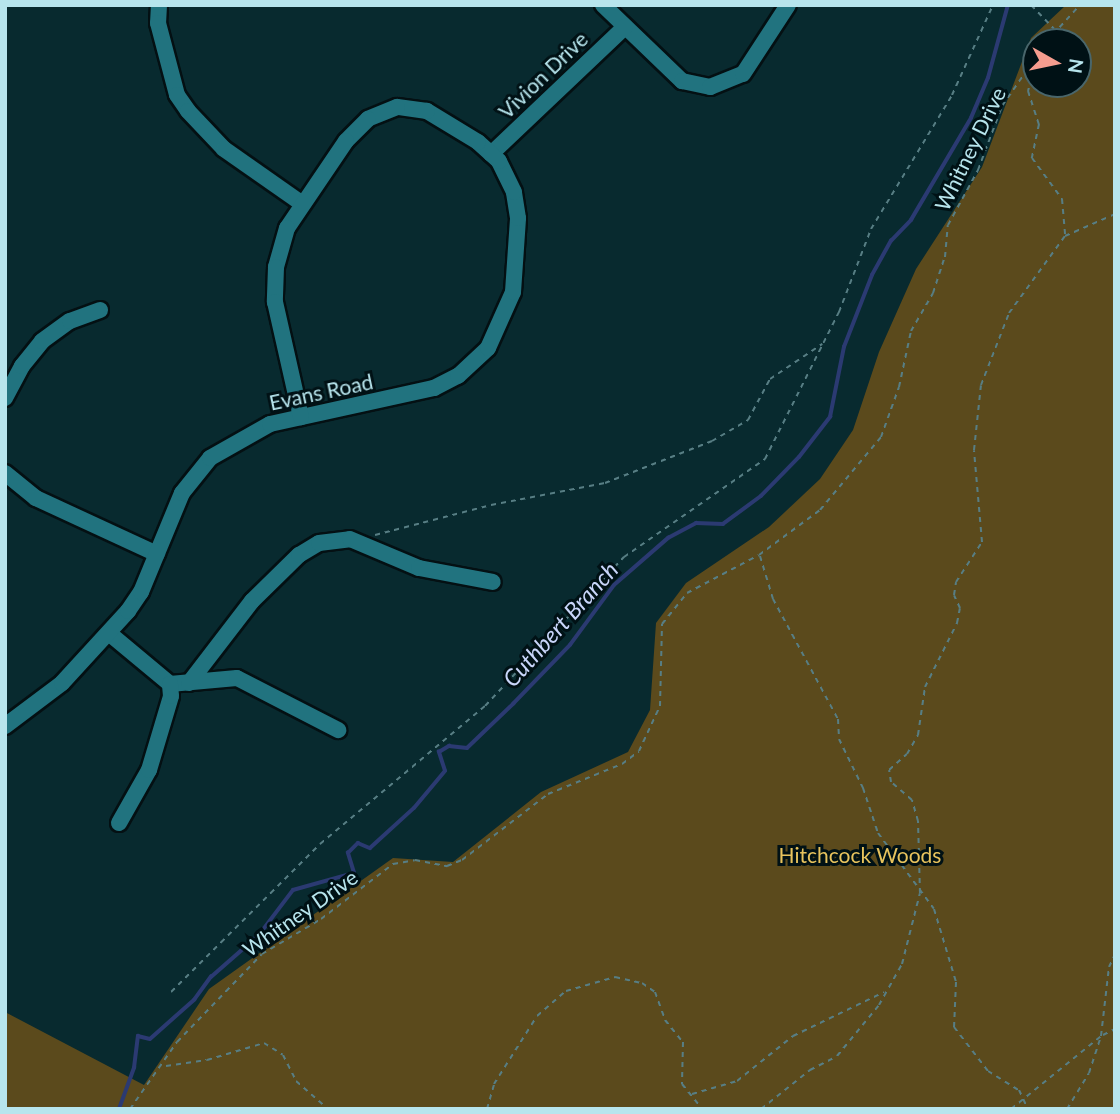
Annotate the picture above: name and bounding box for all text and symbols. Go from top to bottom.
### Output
street label: Vivion Drive [493,26,593,124]
north arrow [1022,28,1092,98]
text: N [1064,57,1089,75]
street label: Whitney Drive [929,83,1011,215]
street label: Evans Road [267,369,375,415]
water label: Cuthbert Branch [497,556,623,692]
park label: Hitchcock Woods [778,842,942,868]
street label: Whitney Drive [238,864,362,962]

